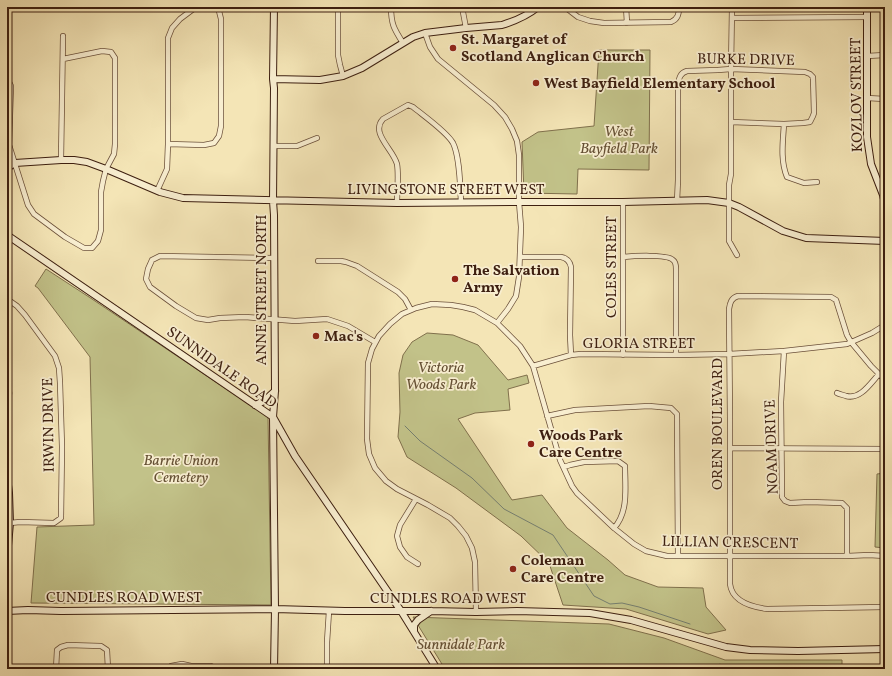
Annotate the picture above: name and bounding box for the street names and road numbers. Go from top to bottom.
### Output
street label: KOZLOV STREET [846,37,869,153]
street label: BURKE DRIVE [697,49,795,72]
street label: LIVINGSTONE STREET WEST [347,180,545,201]
street label: ANNE STREET NORTH [252,214,273,366]
street label: COLES STREET [602,216,623,318]
street label: SUNNIDALE ROAD [162,322,280,414]
street label: GLORIA STREET [583,334,695,355]
street label: OREN BOULEVARD [708,358,729,490]
street label: IRWIN DRIVE [38,377,61,473]
street label: NOAM DRIVE [760,399,785,495]
street label: LILLIAN CRESCENT [662,532,799,555]
street label: CUNDLES ROAD WEST [46,588,202,609]
street label: CUNDLES ROAD WEST [370,589,526,610]

